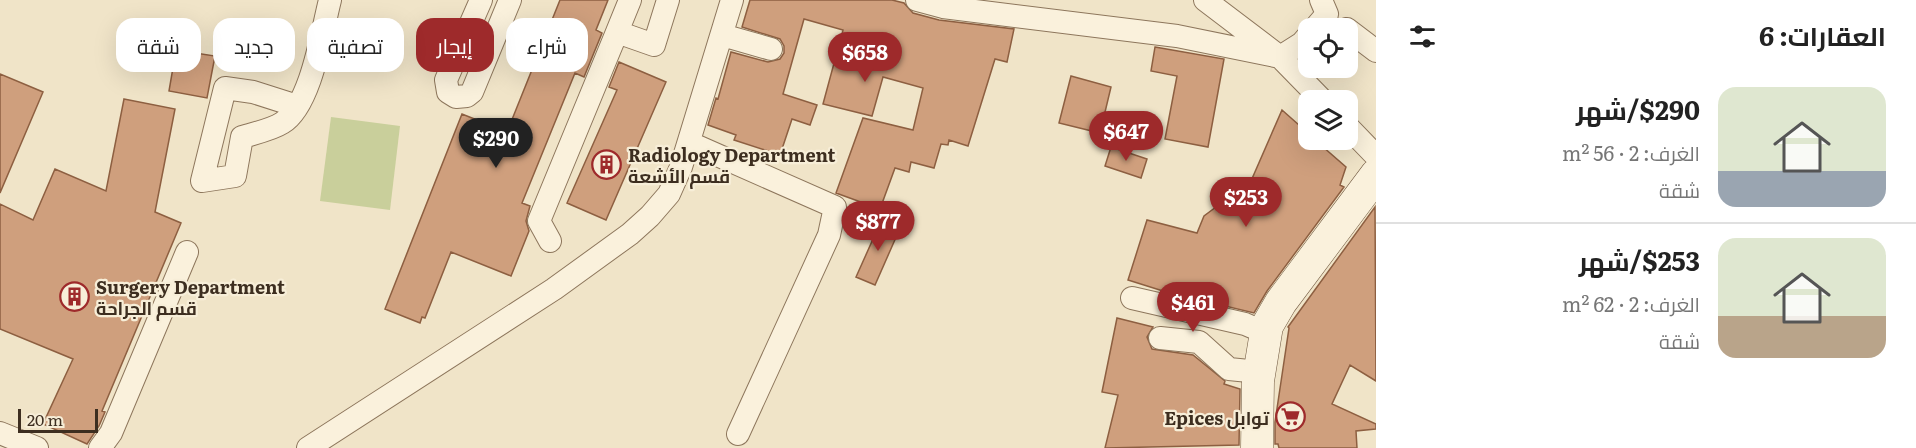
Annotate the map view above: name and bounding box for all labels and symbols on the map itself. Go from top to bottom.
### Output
pin: $658 [829,32,901,83]
pin: $647 [1090,111,1162,162]
pin: $290 [460,118,532,169]
place label: Radiology Department قسم الأشعة [628,141,835,189]
building icon: Radiology Department قسم الأشعة [591,148,623,180]
pin: $253 [1210,177,1282,228]
pin: $877 [842,201,914,252]
place label: Surgery Department قسم الجراحة [96,273,285,321]
building icon: Surgery Department قسم الجراحة [59,280,91,312]
pin: $461 [1157,282,1229,333]
supermarket icon: Epices توابل [1274,401,1306,433]
place label: Epices توابل [1164,404,1269,431]
scale bar [18,406,98,434]

